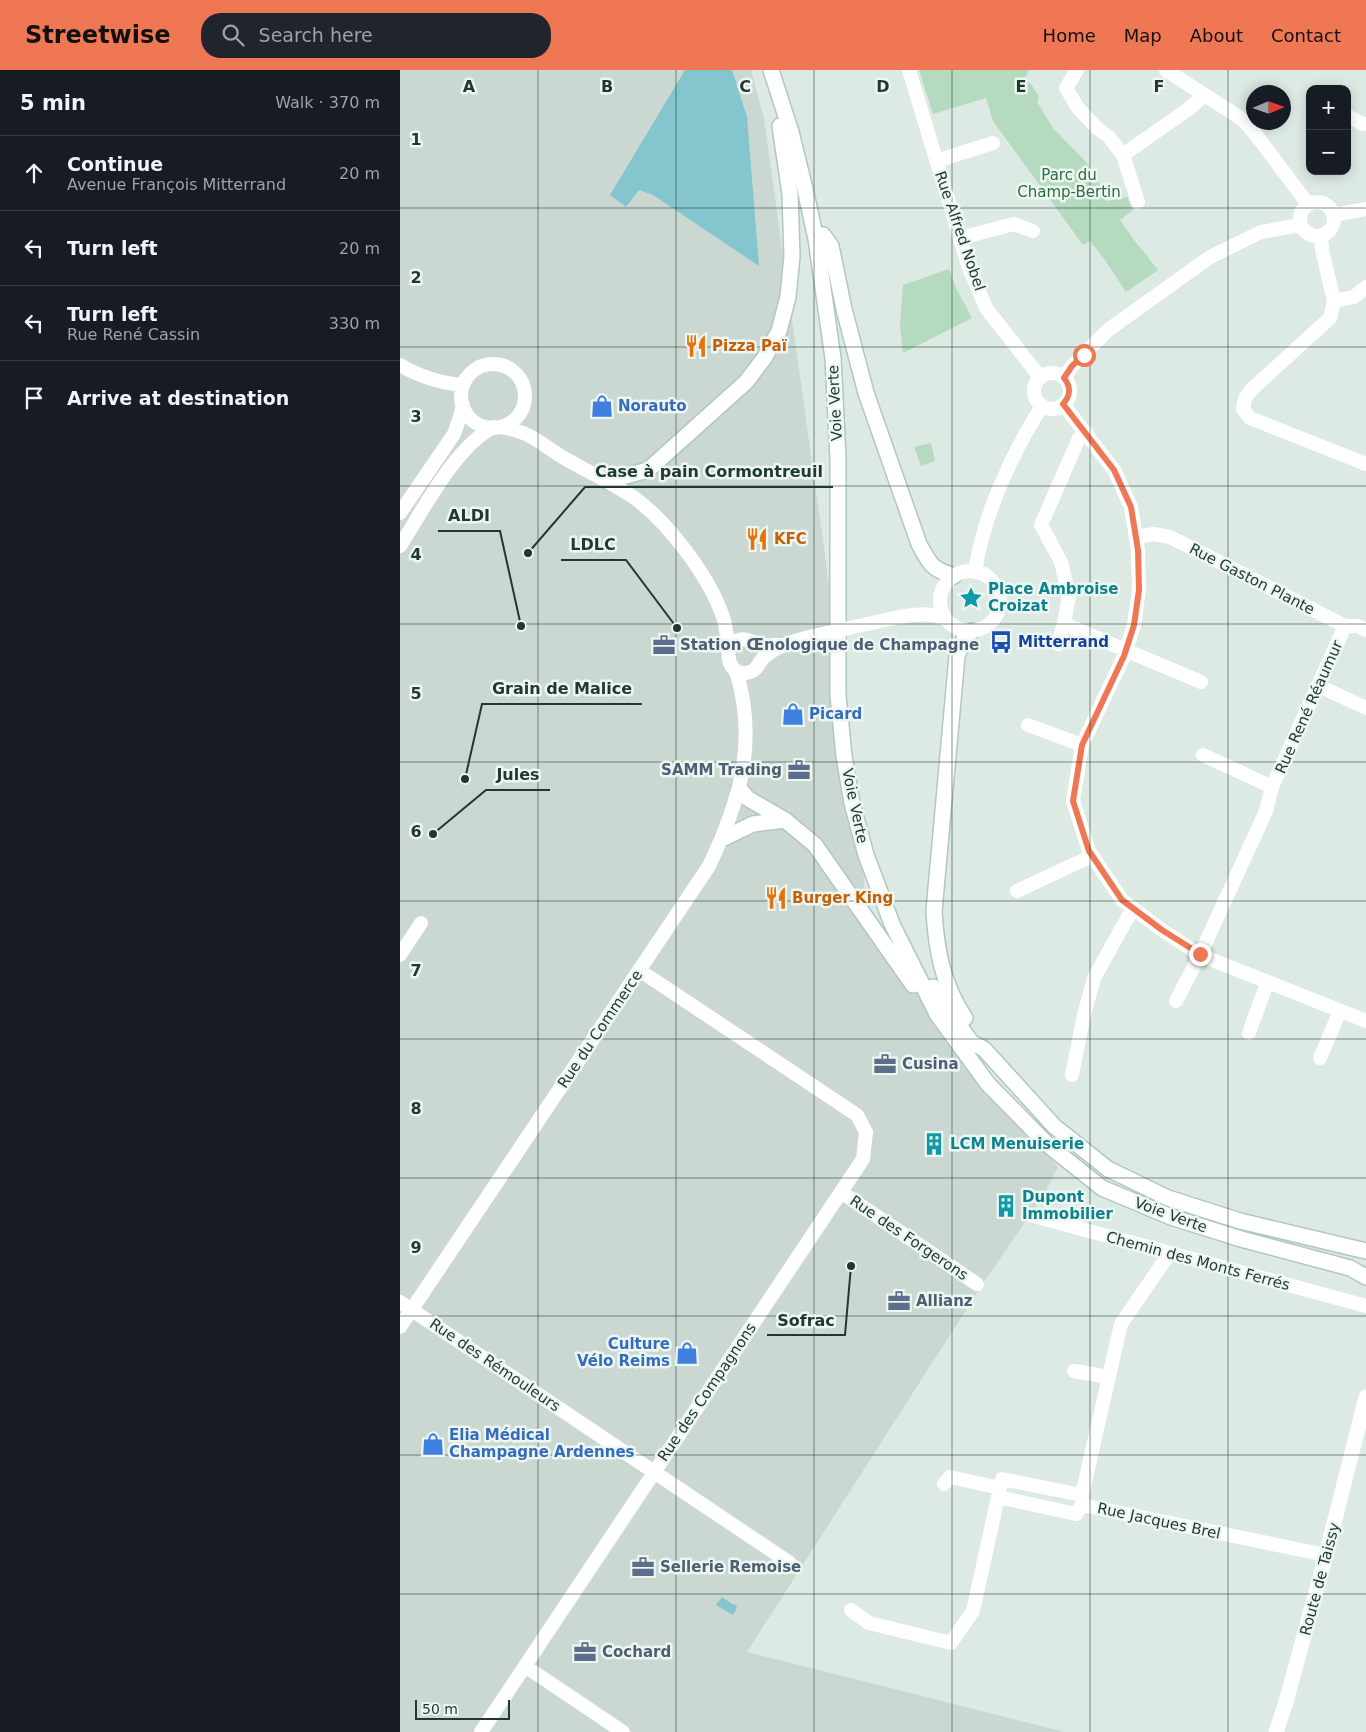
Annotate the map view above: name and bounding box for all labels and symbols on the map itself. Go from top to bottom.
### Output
text: A [463,77,476,96]
text: B [601,77,613,96]
text: C [739,77,751,96]
text: D [876,77,890,96]
text: E [1016,77,1026,96]
text: F [1154,77,1164,96]
north arrow [1246,85,1291,130]
text: 1 [410,130,422,149]
park label: Parc du Champ-Bertin [1017,166,1121,201]
street label: Rue Alfred Nobel [931,169,989,293]
text: 2 [410,268,422,287]
restaurant icon: Pizza Paï [683,333,709,359]
place label: Pizza Paï [712,337,787,355]
route start [1073,344,1096,367]
street label: Voie Verte [824,365,846,441]
shop icon: Norauto [589,393,615,419]
place label: Norauto [618,397,687,415]
text: 3 [410,407,422,426]
callout: Case à pain Cormontreuil [585,456,833,487]
text: Case à pain Cormontreuil [595,462,823,481]
callout: ALDI [438,500,500,531]
text: ALDI [448,506,490,525]
restaurant icon: KFC [744,526,770,552]
callout: LDLC [561,529,626,560]
place label: KFC [774,530,807,548]
text: LDLC [570,535,616,554]
street label: Rue Gaston Plante [1186,540,1318,618]
text: 4 [410,545,422,564]
place label: Place Ambroise Croizat [988,580,1118,615]
place icon: Place Ambroise Croizat [958,585,984,611]
bus stop icon: Mitterrand [988,629,1014,655]
office icon: Station Œnologique de Champagne [651,632,677,658]
place label: Mitterrand [1018,633,1109,651]
place label: Station Œnologique de Champagne [680,636,979,654]
street label: Rue René Réaumur [1272,637,1347,776]
callout: Grain de Malice [482,673,642,704]
text: Grain de Malice [492,679,632,698]
text: 5 [410,684,422,703]
shop icon: Picard [780,701,806,727]
place label: Picard [809,705,862,723]
office icon: SAMM Trading [786,757,812,783]
callout: Jules [486,759,550,790]
place label: SAMM Trading [661,761,782,779]
text: Jules [495,765,540,784]
street label: Voie Verte [838,767,872,845]
text: 6 [410,822,422,841]
restaurant icon: Burger King [763,885,789,911]
place label: Burger King [792,889,893,907]
route end [1189,943,1212,966]
text: 7 [410,961,422,980]
street label: Rue du Commerce [554,967,646,1091]
office icon: Cusina [872,1051,898,1077]
place label: Cusina [902,1055,959,1073]
text: 8 [410,1099,422,1118]
building icon: LCM Menuiserie [921,1131,947,1157]
place label: LCM Menuiserie [950,1135,1084,1153]
place label: Dupont Immobilier [1022,1188,1113,1223]
street label: Rue des Forgerons [846,1192,972,1284]
building icon: Dupont Immobilier [993,1193,1019,1219]
street label: Voie Verte [1132,1194,1210,1236]
street label: Chemin des Monts Ferrés [1104,1228,1292,1294]
text: 9 [410,1238,422,1257]
office icon: Allianz [886,1288,912,1314]
place label: Allianz [916,1292,973,1310]
callout: Sofrac [767,1304,845,1335]
text: Sofrac [777,1311,835,1330]
street label: Rue des Rémouleurs [426,1315,564,1416]
street label: Rue des Compagnons [654,1319,760,1465]
place label: Culture Vélo Reims [577,1335,670,1370]
shop icon: Culture Vélo Reims [674,1340,700,1366]
place label: Elia Médical Champagne Ardennes [449,1426,635,1461]
shop icon: Elia Médical Champagne Ardennes [420,1431,446,1457]
street label: Rue Jacques Brel [1096,1499,1222,1543]
street label: Route de Taissy [1296,1520,1344,1638]
office icon: Sellerie Remoise [630,1554,656,1580]
place label: Sellerie Remoise [660,1558,801,1576]
office icon: Cochard [572,1639,598,1665]
place label: Cochard [602,1643,671,1661]
scale bar [415,1697,510,1720]

